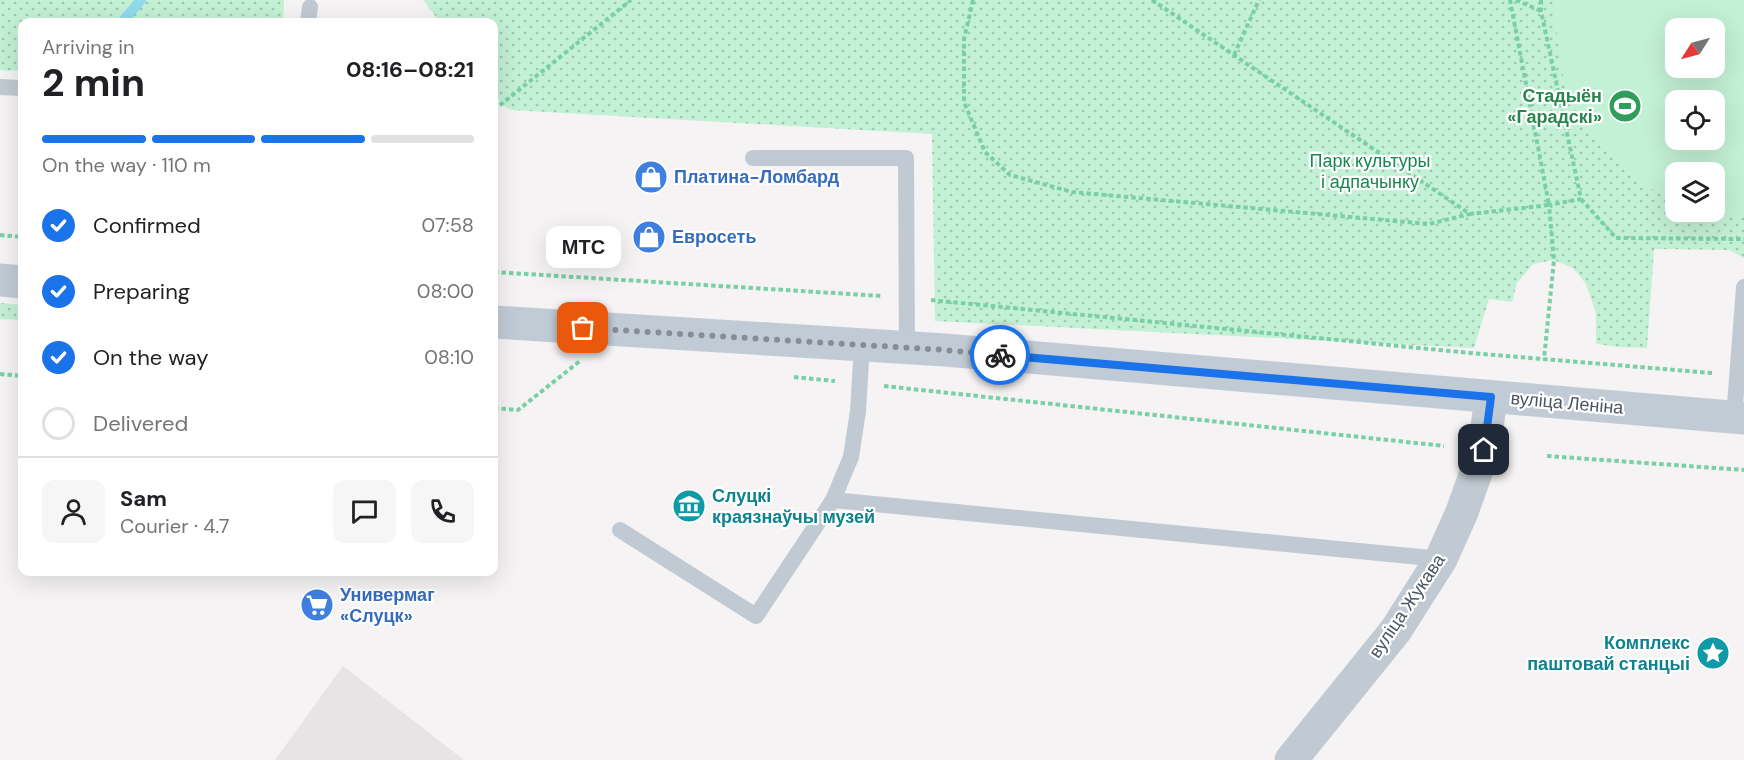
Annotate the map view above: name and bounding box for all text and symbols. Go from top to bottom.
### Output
north arrow [1665,18,1725,78]
map controls [1665,18,1725,222]
text: Arriving in [42,34,134,60]
text: 08:16–08:21 [346,55,474,84]
text: 2 min [42,57,145,108]
place label: Стадыён «Гарадскі» [1507,84,1602,129]
sports icon: Стадыён «Гарадскі» [1607,88,1643,124]
button: locate [1665,90,1725,150]
park label: Парк культуры і адпачынку [1310,149,1430,194]
text: On the way · 110 m [42,152,211,178]
shop icon: Платина-Ломбард [633,159,669,195]
button: layers [1665,162,1725,222]
place label: Платина-Ломбард [674,165,840,189]
icon: check [42,209,75,242]
text: Confirmed [93,211,201,240]
text: 07:58 [422,212,474,238]
shop icon: Евросеть [631,219,667,255]
place label: Евросеть [672,225,757,249]
callout: МТС [546,226,620,268]
text: МТС [562,234,605,260]
icon: check [42,275,75,308]
text: Preparing [93,277,190,306]
text: 08:00 [417,278,474,304]
pin [557,302,608,353]
icon: bag [566,311,599,344]
courier [970,325,1030,385]
icon: bike [984,339,1017,372]
icon: check [42,341,75,374]
text: On the way [93,343,208,372]
text: 08:10 [424,344,474,370]
street label: вуліца Леніна [1510,386,1625,420]
text: Delivered [93,409,188,438]
pin [1458,424,1509,475]
icon: home [1467,433,1500,466]
button: person [42,480,105,543]
button: chat [333,480,396,543]
button: phone [411,480,474,543]
text: Sam [120,484,167,513]
place label: Слуцкі краязнаўчы музей [712,484,875,529]
museum icon: Слуцкі краязнаўчы музей [671,488,707,524]
text: Courier · 4.7 [120,513,229,539]
street label: вуліца Жукава [1363,549,1451,663]
place label: Универмаг «Слуцк» [340,583,435,628]
supermarket icon: Универмаг «Слуцк» [299,587,335,623]
place label: Комплекс паштовай станцыі [1527,631,1690,676]
place icon: Комплекс паштовай станцыі [1695,635,1731,671]

